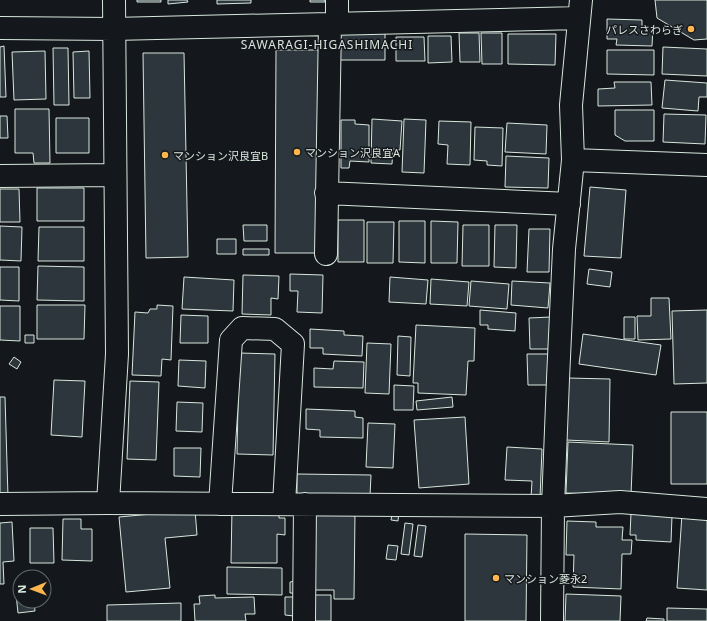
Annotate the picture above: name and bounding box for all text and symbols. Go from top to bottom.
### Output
place label: パレスさわらぎ [606,22,683,37]
marker: パレスさわらぎ [686,24,696,34]
district label: SAWARAGI-HIGASHIMACHI [241,36,413,53]
place label: マンション沢良宜A [305,145,401,160]
marker: マンション沢良宜A [292,147,302,157]
place label: マンション沢良宜B [173,148,268,163]
marker: マンション沢良宜B [160,150,170,160]
north arrow [12,569,52,609]
place label: マンション菱永2 [504,571,587,586]
marker: マンション菱永2 [491,573,501,583]
text: N [14,585,29,594]

